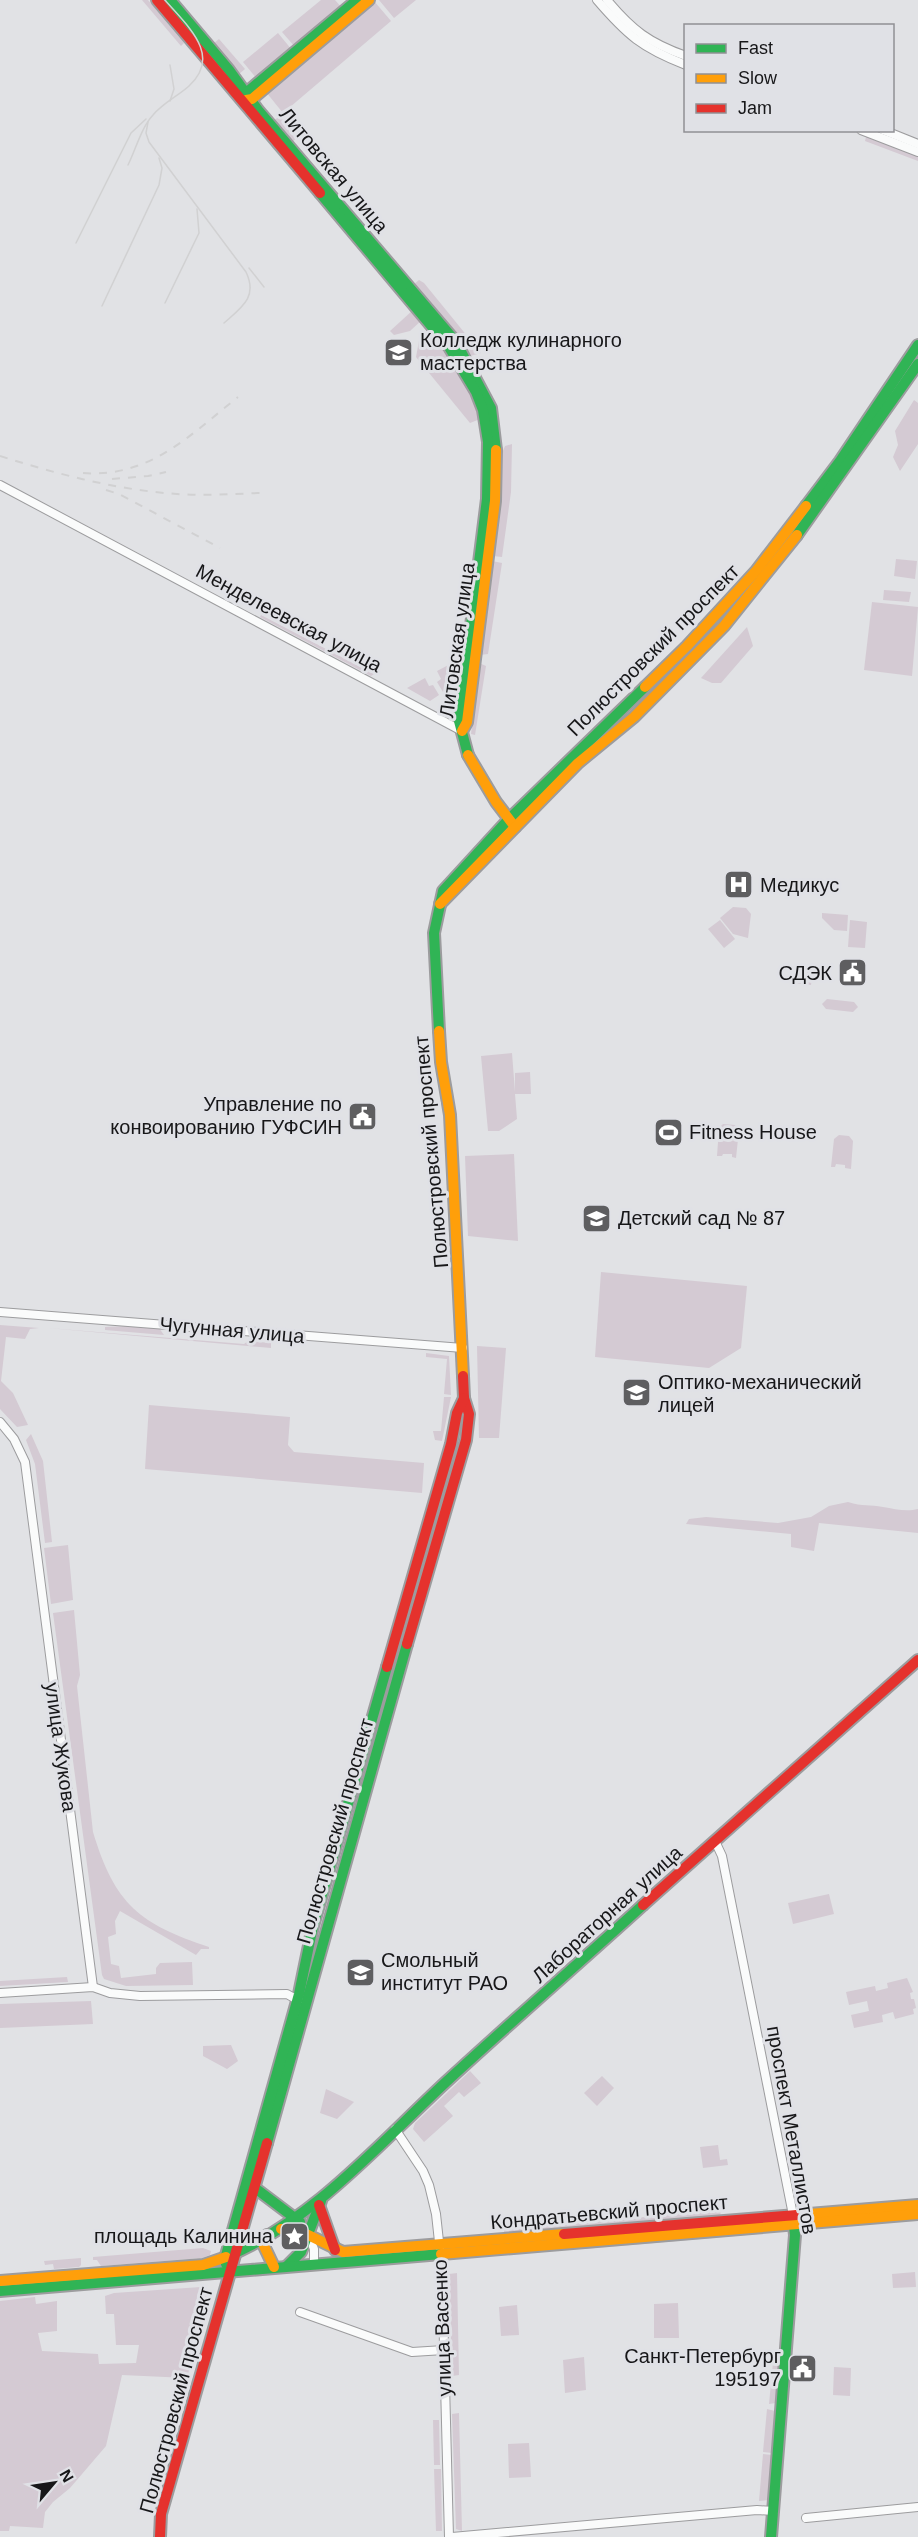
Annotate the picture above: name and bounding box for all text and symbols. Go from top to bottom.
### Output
legend [684,24,894,132]
text: Fast [738,38,773,58]
text: Slow [738,68,778,88]
text: Jam [738,98,772,118]
street label: Литовская улица [275,103,393,238]
place label: Колледж кулинарного мастерства [420,329,622,374]
school or university icon: Колледж кулинарного мастерства [383,336,415,368]
street label: Менделеевская улица [192,560,386,677]
street label: Литовская улица [435,560,479,719]
street label: Полюстровский проспект [563,560,743,740]
hospital icon: Медикус [723,869,755,901]
place label: Медикус [760,874,839,896]
public building icon: СДЭК [837,957,869,989]
place label: СДЭК [778,962,832,984]
street label: Полюстровский проспект [410,1035,452,1269]
place label: Управление по конвоированию ГУФСИН [110,1093,342,1138]
public building icon: Управление по конвоированию ГУФСИН [347,1100,379,1132]
sports icon: Fitness House [652,1116,684,1148]
place label: Fitness House [689,1121,817,1143]
school or university icon: Детский сад № 87 [581,1202,613,1234]
place label: Детский сад № 87 [618,1207,785,1229]
street label: Чугунная улица [159,1313,306,1347]
place label: Оптико-механический лицей [658,1371,862,1416]
school or university icon: Оптико-механический лицей [621,1377,653,1409]
street label: улица Жукова [41,1681,81,1814]
street label: Полюстровский проспект [292,1716,378,1946]
street label: Лабораторная улица [528,1841,687,1987]
place label: Смольный институт РАО [381,1949,508,1994]
school or university icon: Смольный институт РАО [344,1956,376,1988]
street label: проспект Металлистов [763,2024,821,2236]
street label: Кондратьевский проспект [489,2191,729,2233]
place icon: площадь Калинина [278,2220,310,2252]
place label: площадь Калинина [94,2225,274,2247]
street label: улица Васенко [429,2259,455,2397]
street label: Полюстровский проспект [135,2284,217,2516]
place label: Санкт-Петербург 195197 [624,2345,781,2390]
public building icon: Санкт-Петербург 195197 [786,2352,818,2384]
north arrow [24,2453,84,2513]
text: N [56,2467,77,2485]

